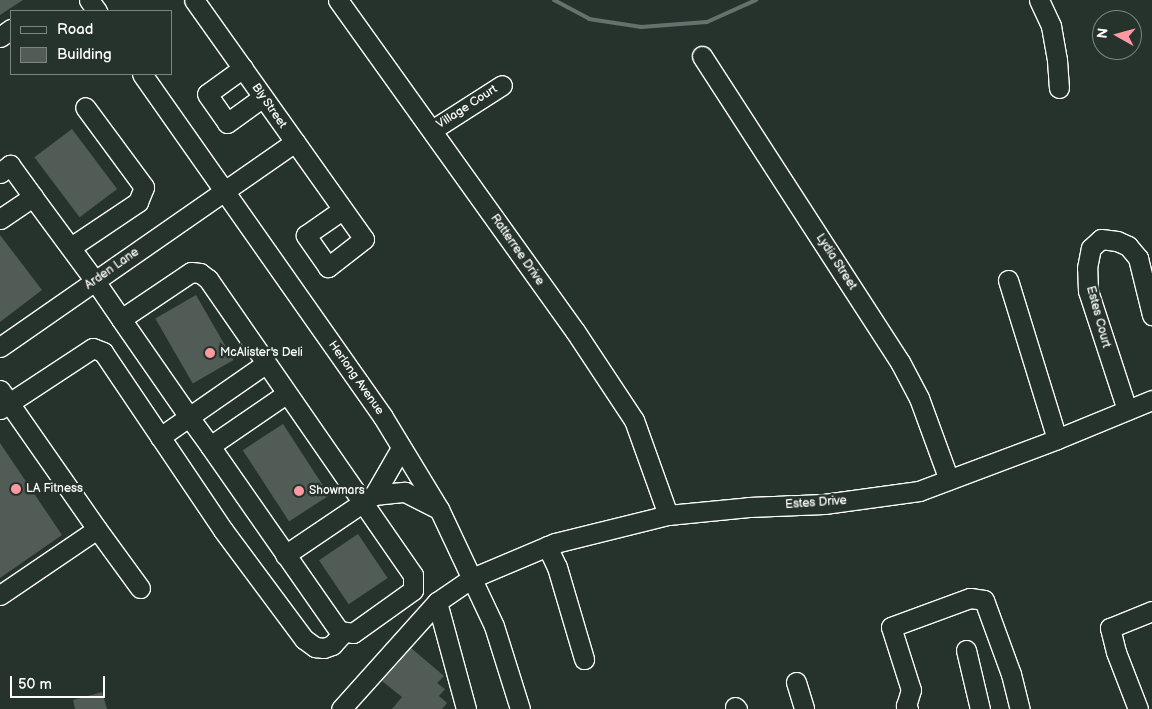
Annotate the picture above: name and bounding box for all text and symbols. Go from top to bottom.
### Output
legend [10,10,172,75]
north arrow [1092,10,1142,60]
text: Road [57,20,93,39]
text: N [1094,27,1112,39]
text: Building [57,45,112,64]
street label: Bly Street [248,80,290,132]
street label: Village Court [434,82,500,132]
street label: Ratterree Drive [487,212,547,288]
street label: Lydia Street [812,231,860,293]
street label: Arden Lane [82,245,142,293]
street label: Estes Court [1083,284,1113,350]
street label: Herlong Avenue [325,338,387,418]
place label: McAlister's Deli [220,346,303,360]
marker: McAlister's Deli [204,347,216,359]
place label: LA Fitness [26,482,83,496]
marker: LA Fitness [10,483,22,495]
place label: Showmars [309,484,365,498]
marker: Showmars [293,485,305,497]
street label: Estes Drive [785,494,847,512]
scale bar [12,666,108,698]
text: 50 m [18,675,52,694]

